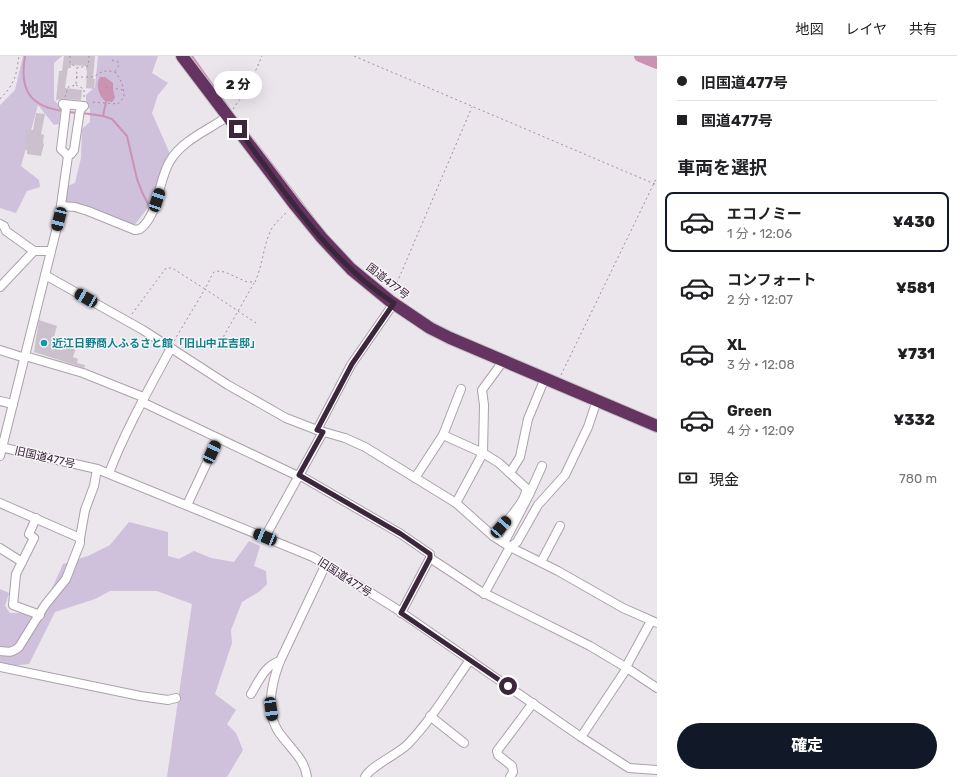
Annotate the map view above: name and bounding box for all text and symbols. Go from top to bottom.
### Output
text: 地図 [20,18,58,41]
text: 地図 [795,21,823,38]
text: レイヤ [845,21,887,38]
text: 共有 [909,21,937,38]
callout: 2 分 [214,71,262,99]
text: 旧国道477号 [701,74,788,92]
text: 2 分 [226,77,250,92]
text: 国道477号 [701,112,773,130]
route end [229,120,247,138]
text: 車両を選択 [677,157,767,179]
car [148,187,166,213]
icon: car [679,204,715,240]
text: エコノミー [727,205,802,223]
car [50,206,68,232]
text: ¥430 [893,213,935,231]
text: 1 分 · 12:06 [727,226,792,241]
street label: 国道477号 [364,261,412,302]
icon: car [679,270,715,306]
text: コンフォート [727,271,817,289]
text: ¥581 [896,279,935,297]
car [73,287,99,309]
text: 2 分 · 12:07 [727,292,793,307]
icon: car [679,336,715,372]
text: XL [727,336,746,354]
place label: 近江日野商人ふるさと館「旧山中正吉邸」 [52,337,261,350]
marker: 近江日野商人ふるさと館「旧山中正吉邸」 [39,338,49,348]
text: ¥731 [897,345,935,363]
text: 3 分 · 12:08 [727,357,795,372]
icon: car [679,402,715,438]
text: Green [727,402,772,420]
text: ¥332 [894,411,935,429]
text: 4 分 · 12:09 [727,423,794,438]
car [201,439,223,465]
street label: 旧国道477号 [13,444,77,471]
icon: cash [677,467,699,489]
text: 現金 [709,471,739,489]
text: 780 m [899,471,937,486]
car [489,514,513,540]
car [252,527,278,547]
street label: 旧国道477号 [315,555,374,600]
route start [499,677,517,695]
car [263,696,279,722]
button: 確定 [677,723,937,769]

